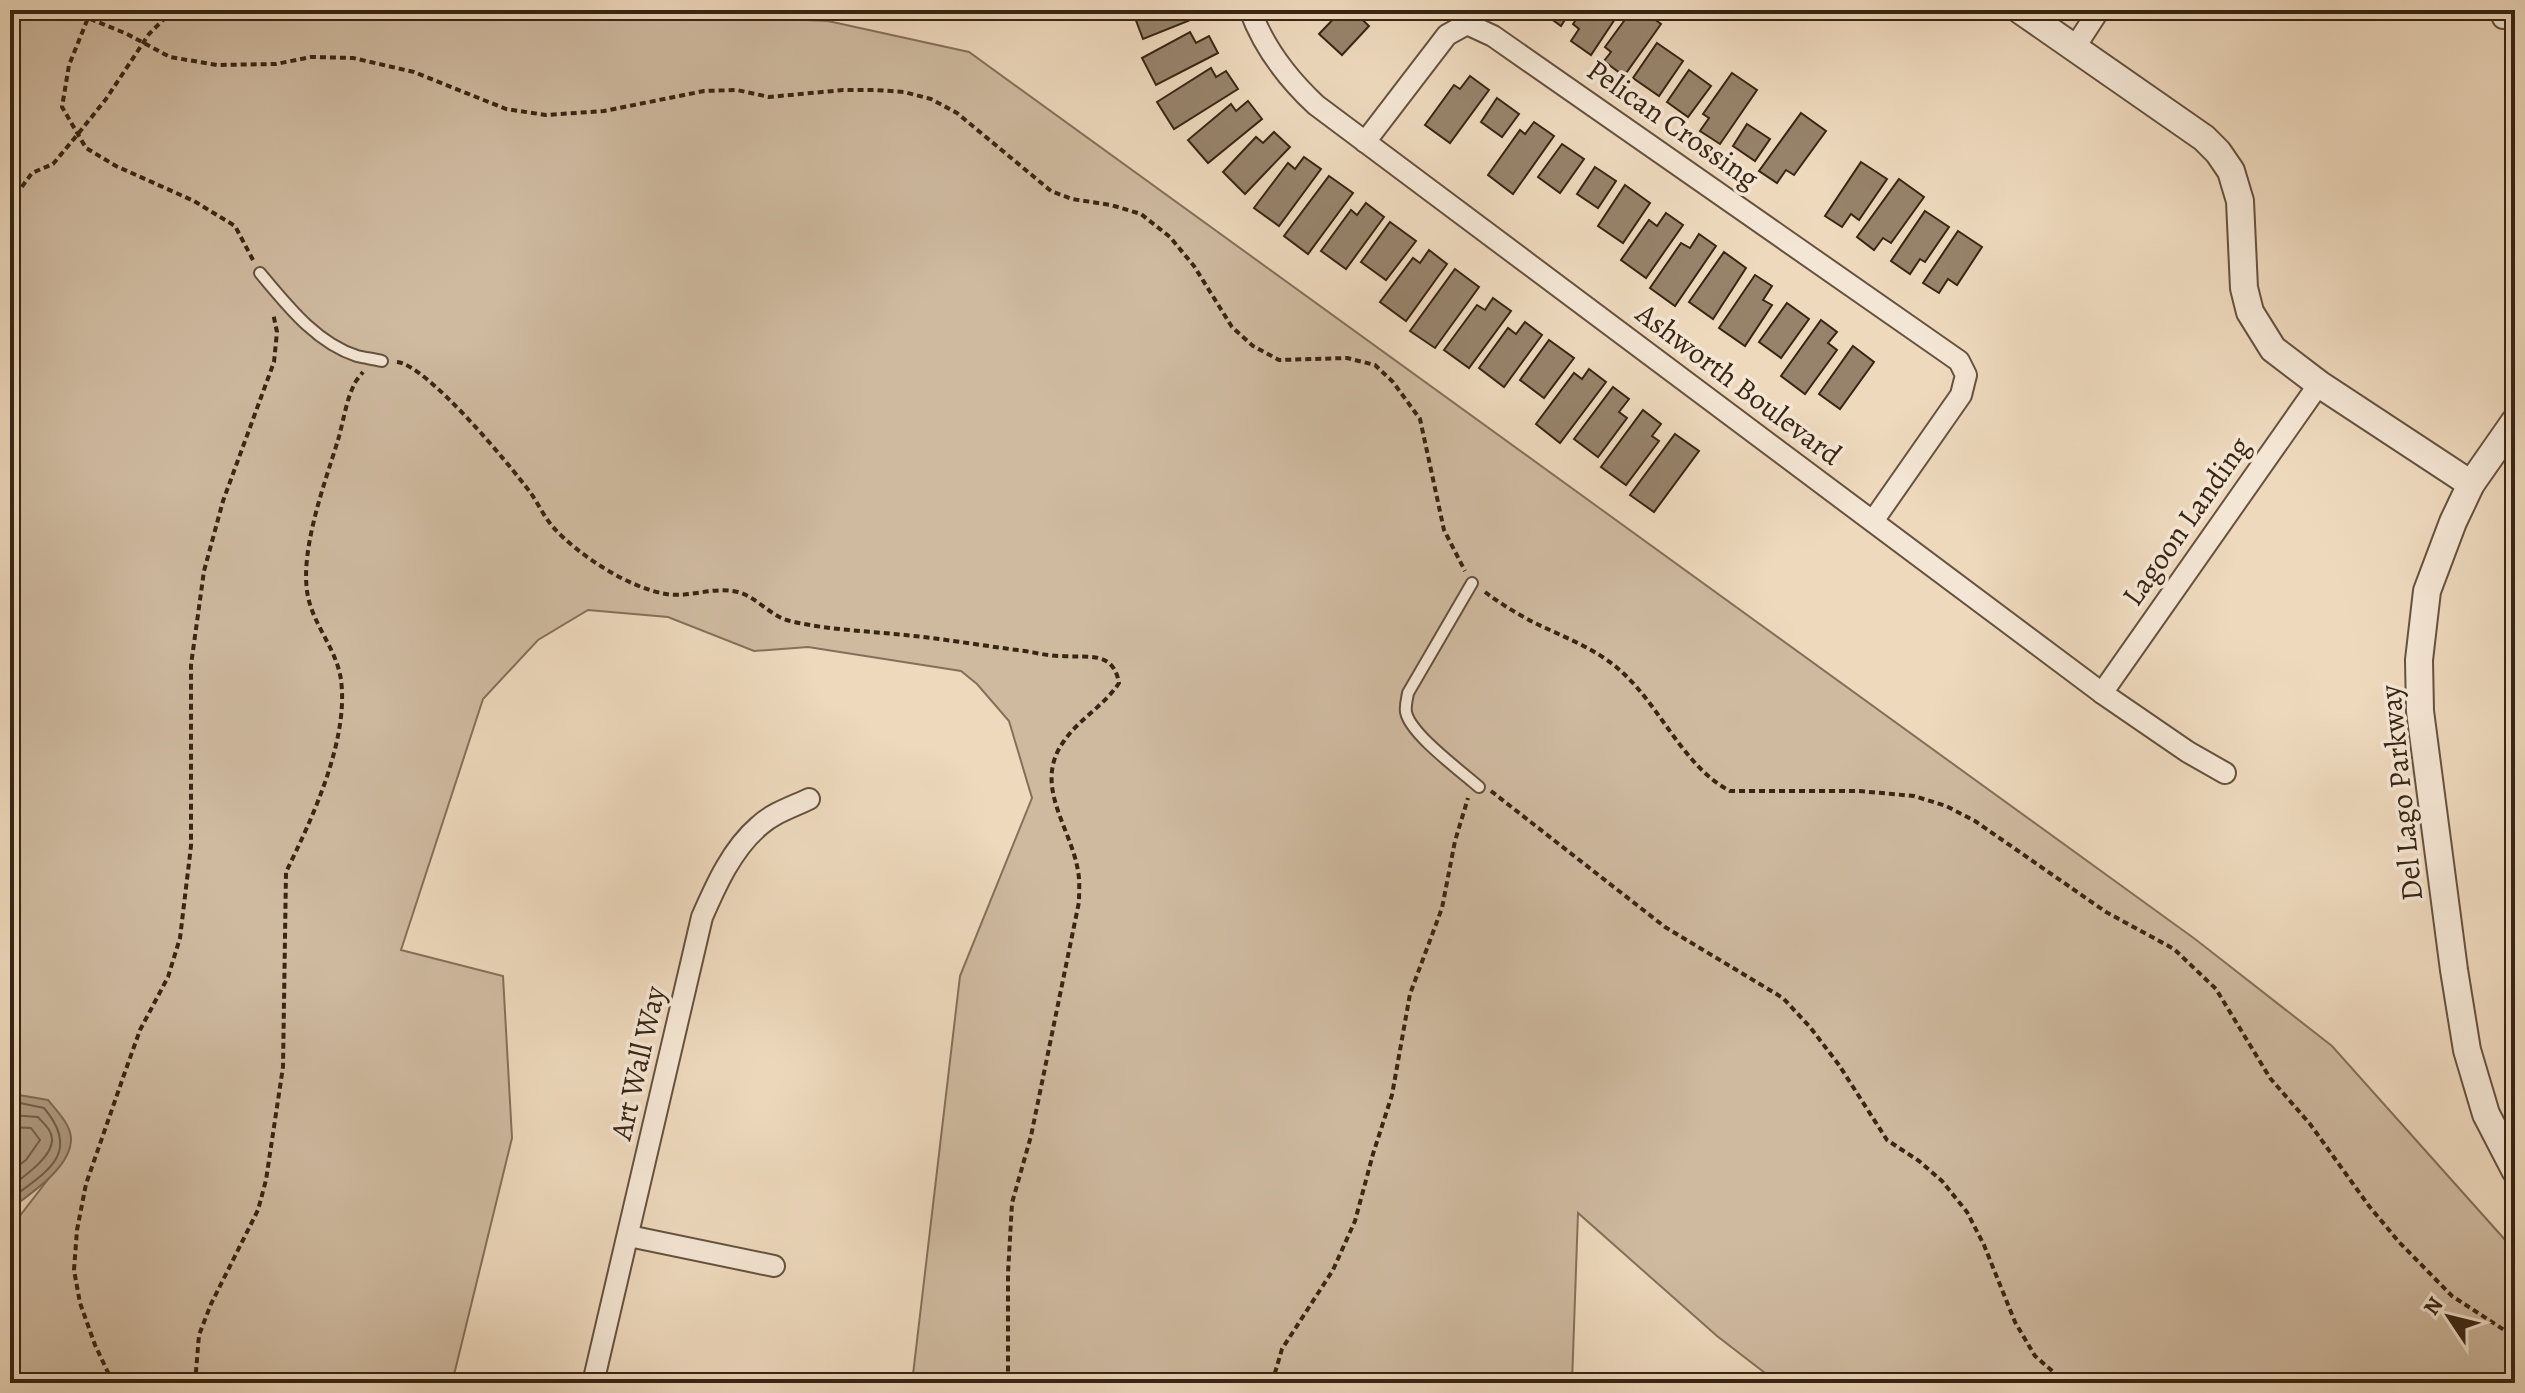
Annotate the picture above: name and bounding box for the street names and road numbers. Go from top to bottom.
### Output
street label: Pelican Crossing [1579,50,1767,198]
street label: Ashworth Boulevard [1627,293,1851,475]
street label: Lagoon Landing [2113,428,2259,614]
street label: Del Lago Parkway [2370,683,2432,903]
street label: Art Wall Way [601,982,675,1145]

